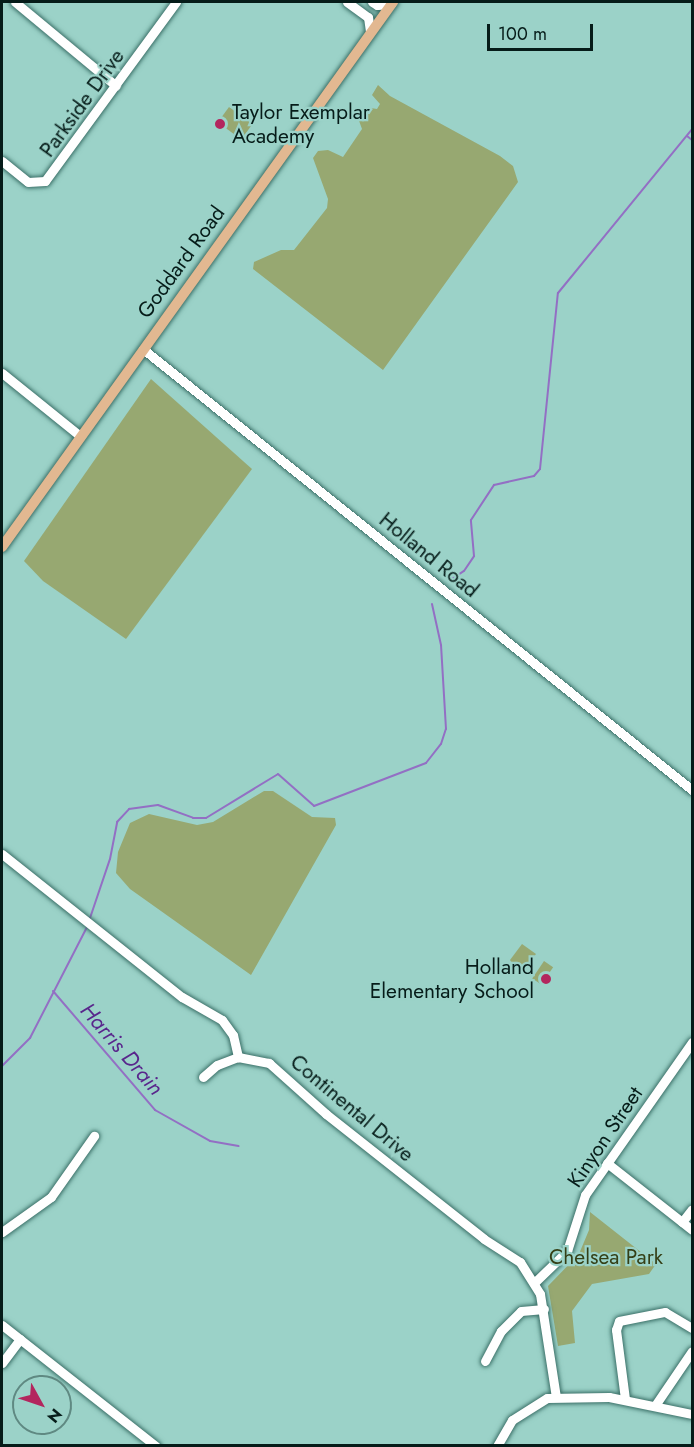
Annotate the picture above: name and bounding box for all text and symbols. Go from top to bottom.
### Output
scale bar [490,12,596,50]
text: 100 m [498,21,547,47]
street label: Parkside Drive [34,44,130,162]
place label: Taylor Exemplar Academy [232,99,370,149]
marker: Taylor Exemplar Academy [213,117,227,131]
street label: Goddard Road [132,201,230,323]
street label: Holland Road [374,507,484,603]
place label: Holland Elementary School [370,954,534,1004]
marker: Holland Elementary School [539,972,553,986]
water label: Harris Drain [75,997,169,1101]
street label: Continental Drive [285,1049,419,1167]
street label: Kinyon Street [562,1082,648,1192]
park label: Chelsea Park [549,1244,663,1270]
north arrow [12,1375,72,1435]
text: N [42,1403,68,1428]

